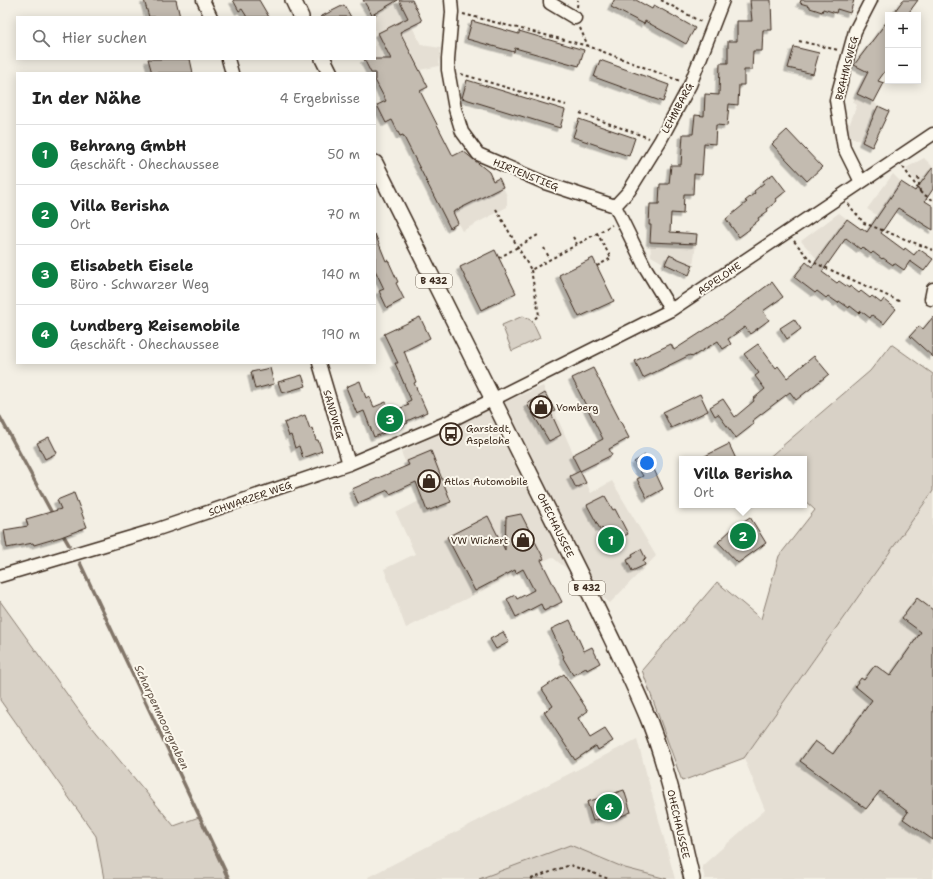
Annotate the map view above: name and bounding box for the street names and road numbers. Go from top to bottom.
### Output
street label: BRAHMSWEG [832,34,861,102]
street label: LEHMBARG [659,80,696,136]
street label: HIRTENSTIEG [491,155,561,194]
street label: ASPELOHE [695,259,744,298]
road number: B 432 [416,274,452,288]
street label: SANDWEG [320,388,347,440]
street label: SCHWARZER WEG [207,478,294,519]
street label: OHECHAUSSEE [534,491,577,560]
road number: B 432 [569,581,605,595]
street label: OHECHAUSSEE [664,788,693,860]

